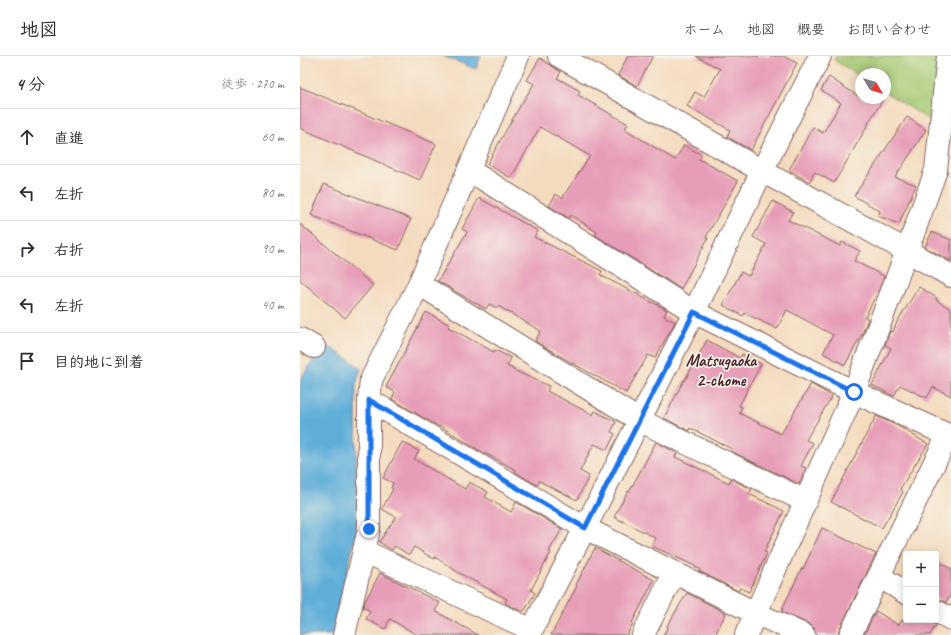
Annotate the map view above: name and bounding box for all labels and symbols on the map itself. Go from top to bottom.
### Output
north arrow [855,68,891,104]
district label: Matsugaoka 2-chome [686,350,758,391]
route start [845,383,863,401]
route end [360,520,378,538]

